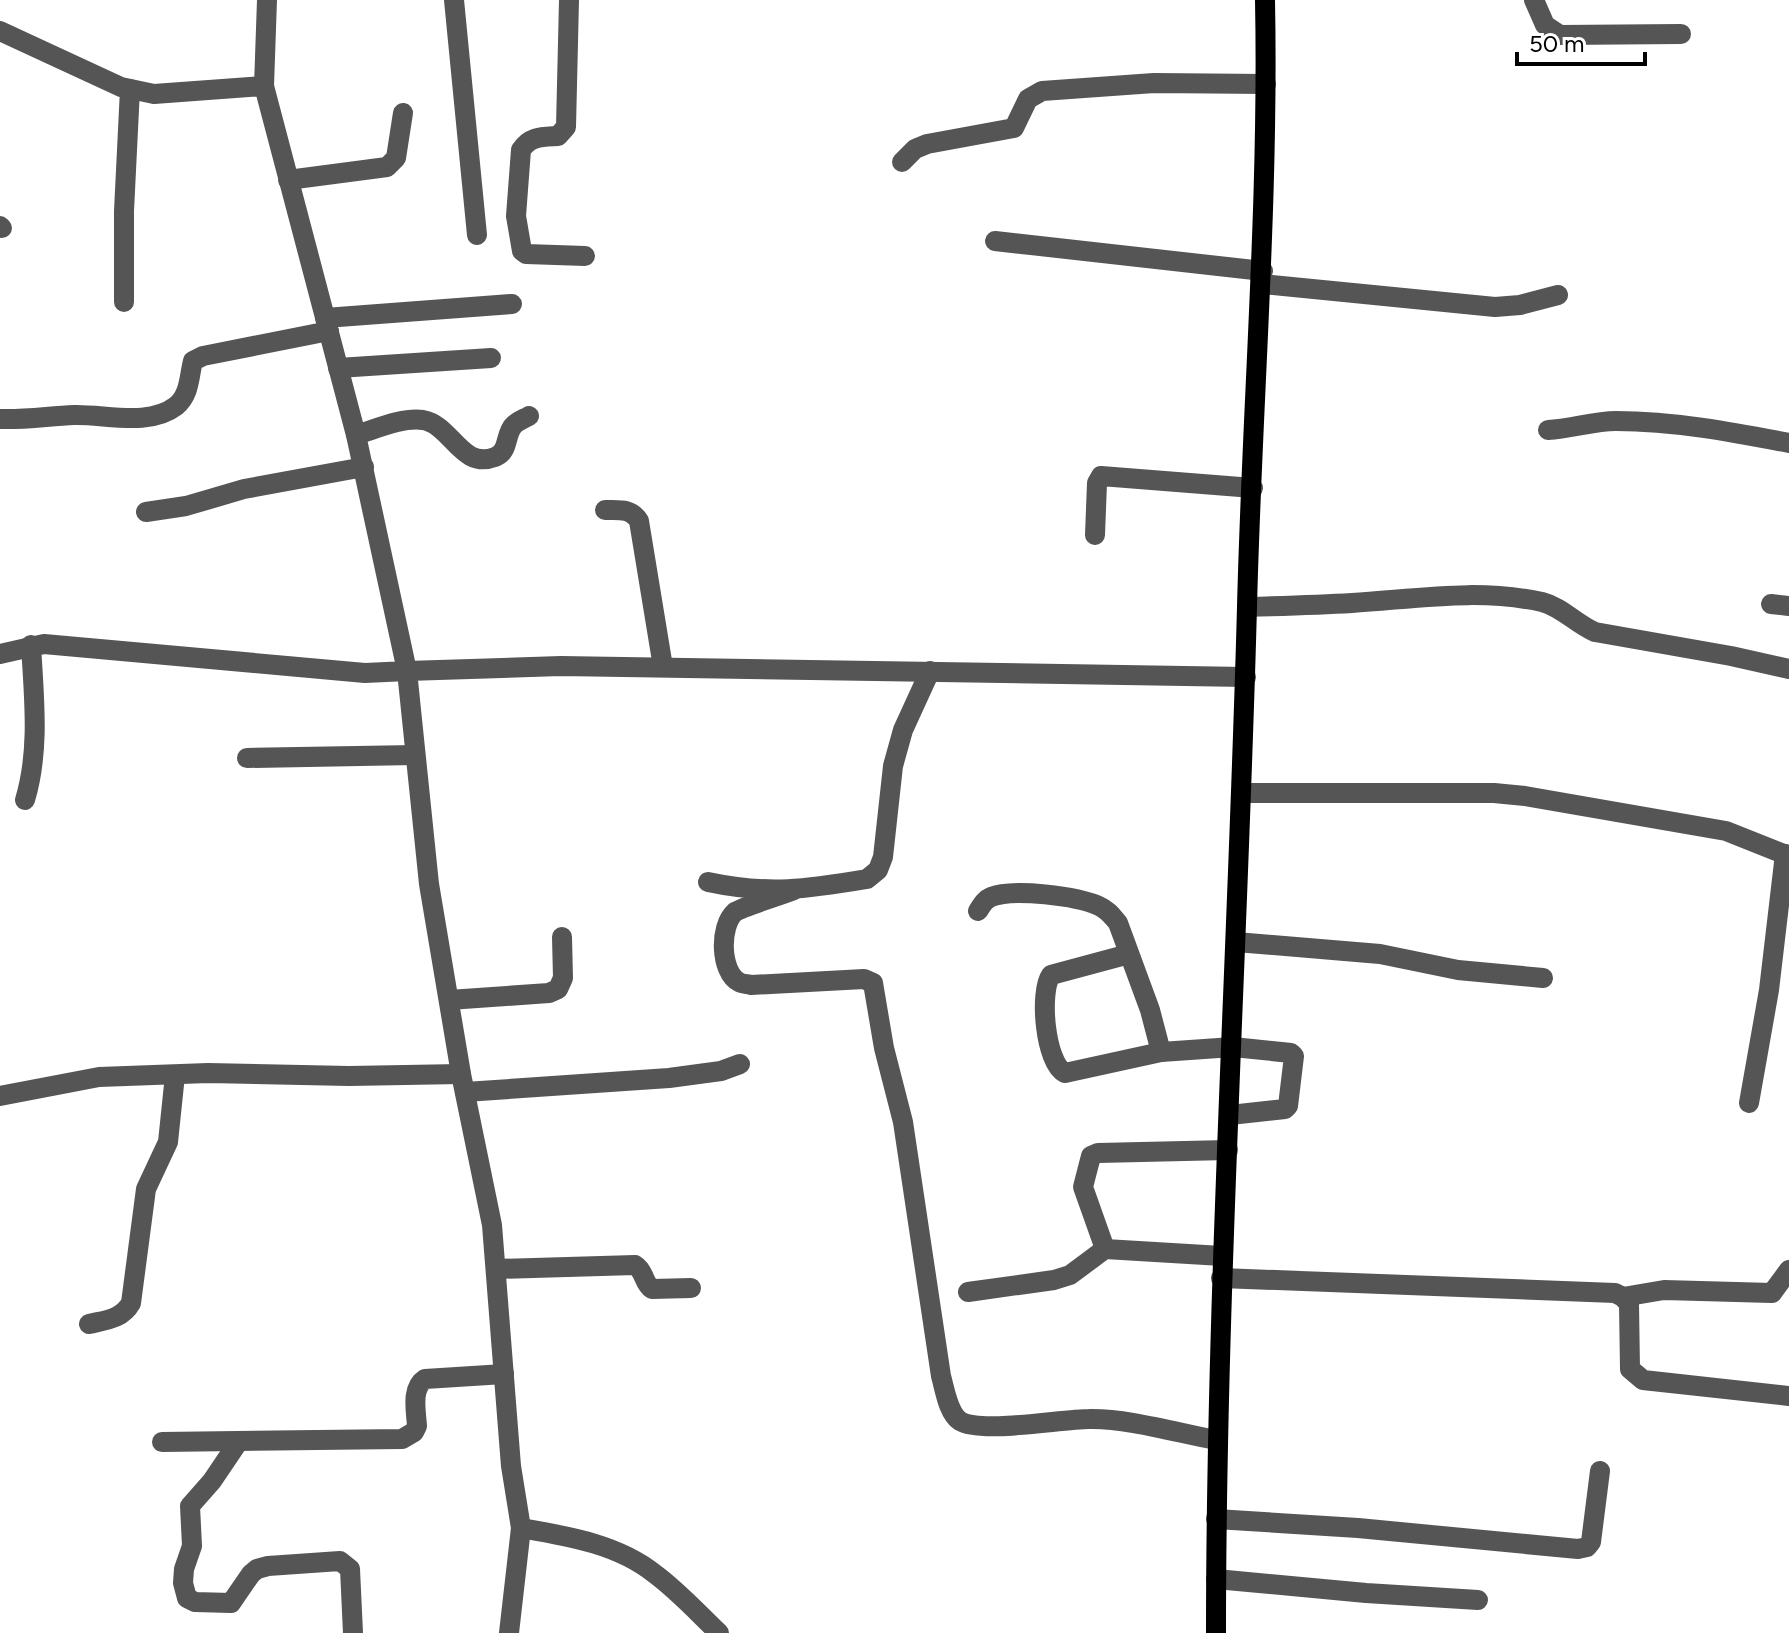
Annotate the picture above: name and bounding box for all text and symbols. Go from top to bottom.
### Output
scale bar [1517,16,1645,66]
text: 50 m [1529,29,1585,58]

